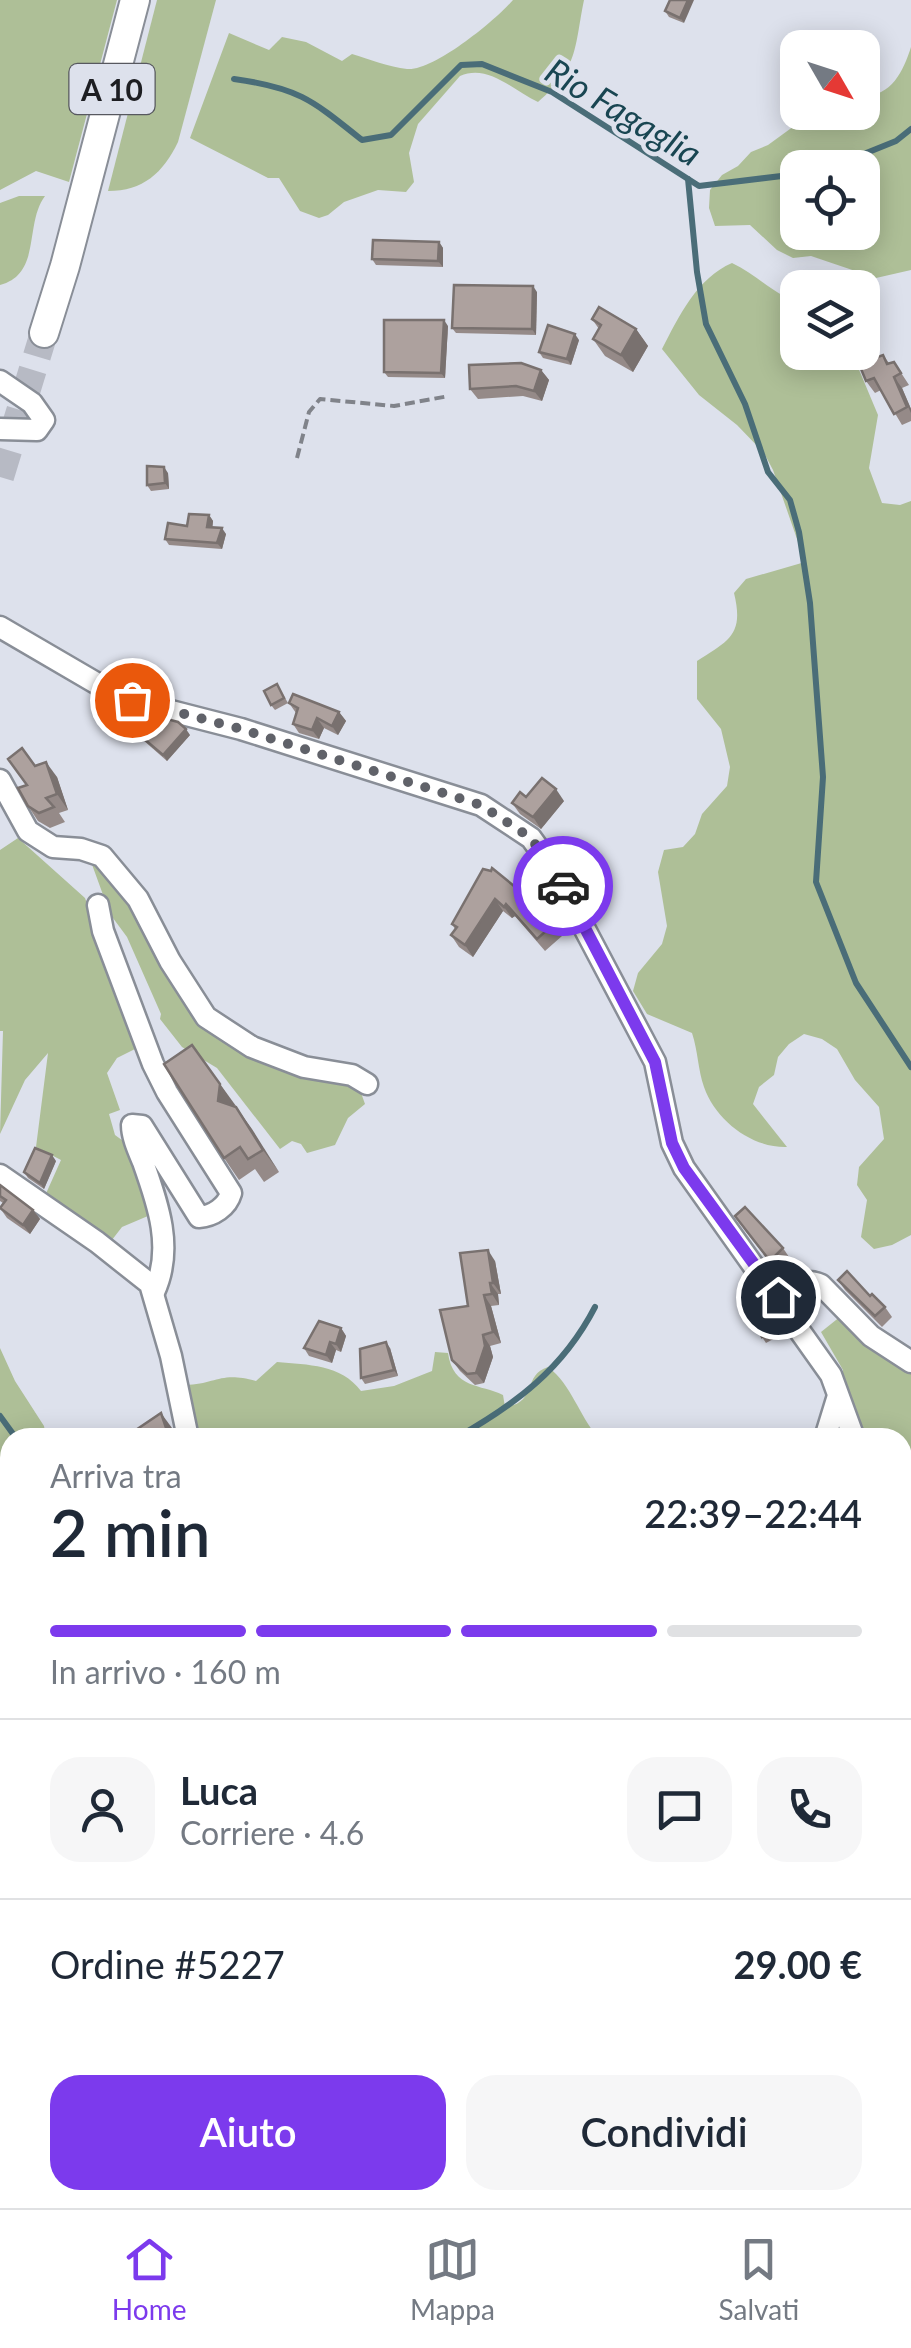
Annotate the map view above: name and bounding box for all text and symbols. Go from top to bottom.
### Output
north arrow [780,30,880,130]
map controls [780,30,880,370]
water label: Rio Fagaglia [539,48,709,174]
road number: A 10 [70,64,154,114]
button: locate [780,150,880,250]
button: layers [780,270,880,370]
pin [90,658,175,743]
icon: bag [105,673,160,728]
courier [513,836,613,936]
icon: car [536,859,591,914]
pin [736,1255,821,1340]
icon: home [751,1270,806,1325]
text: Arriva tra [50,1456,182,1495]
text: 22:39–22:44 [644,1490,862,1536]
text: 2 min [50,1493,210,1571]
text: In arrivo · 160 m [50,1652,281,1691]
button: person [50,1757,155,1862]
button: chat [627,1757,732,1862]
button: phone [757,1757,862,1862]
text: Luca [180,1767,258,1813]
text: Corriere · 4.6 [180,1813,364,1852]
text: Ordine #5227 [50,1941,285,1987]
text: 29.00 € [734,1941,862,1987]
button: Aiuto [50,2075,446,2190]
button: Condividi [466,2075,862,2190]
tab: Home [112,2232,186,2326]
tab: Mappa [410,2232,495,2326]
tab: Salvati [719,2232,799,2326]

